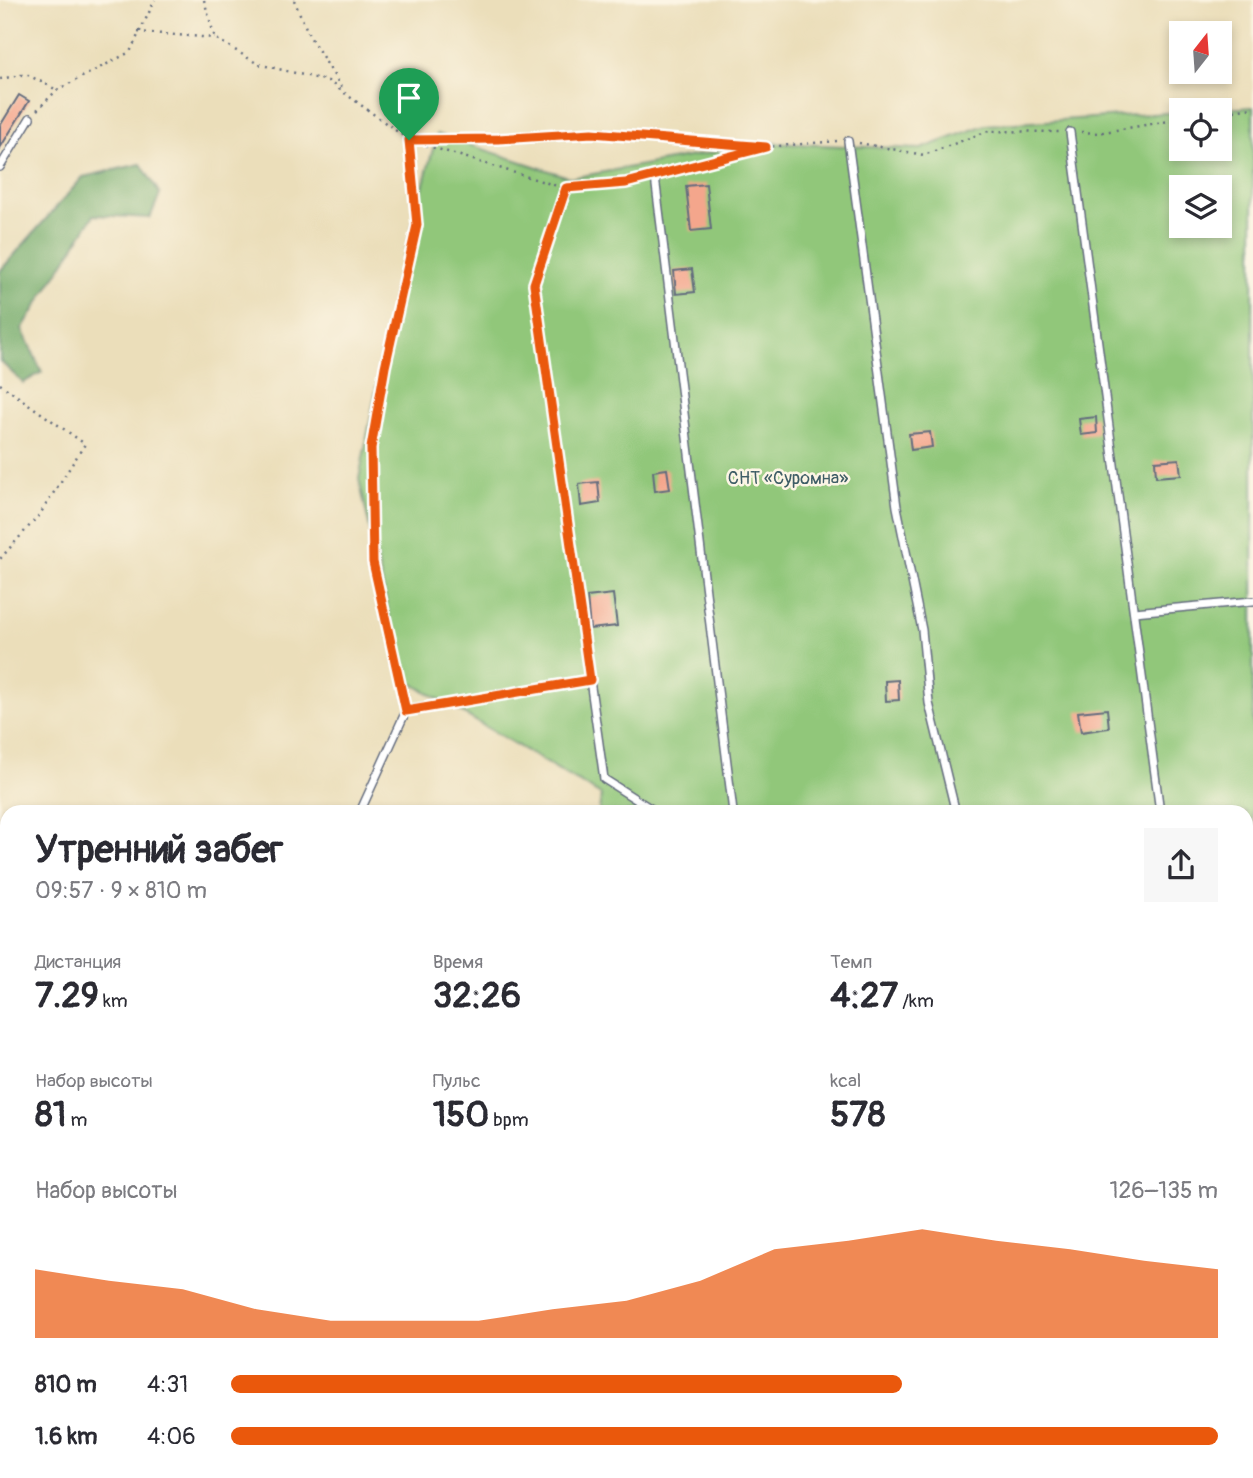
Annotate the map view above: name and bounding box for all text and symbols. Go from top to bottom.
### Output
north arrow [1169,21,1232,84]
map controls [1169,21,1232,238]
pin [379,68,439,140]
icon: arrive [390,79,428,117]
button: locate [1169,98,1232,161]
button: layers [1169,175,1232,238]
park label: СНТ «Суромна» [728,467,848,490]
text: Утренний забег [35,826,283,874]
button: share [1144,828,1218,902]
text: 09:57 · 9 × 810 m [35,876,207,905]
text: Дистанция [35,950,121,974]
text: Время [433,950,483,974]
text: Темп [830,950,872,974]
text: 7.29 [35,974,99,1018]
text: 32:26 [433,974,521,1018]
text: 4:27 [830,974,898,1018]
text: km [99,989,128,1013]
text: /km [898,989,934,1013]
text: Набор высоты [35,1069,153,1093]
text: Пульс [433,1069,481,1093]
text: kcal [830,1069,861,1093]
text: 81 [35,1093,66,1137]
text: 150 [433,1093,489,1137]
text: 578 [830,1093,885,1137]
text: m [66,1108,87,1132]
text: bpm [489,1108,529,1132]
text: Набор высоты [35,1176,177,1205]
text: 126–135 m [1110,1176,1218,1205]
text: 810 m [35,1370,97,1399]
text: 4:31 [147,1370,188,1399]
text: 1.6 km [35,1422,97,1451]
text: 4:06 [147,1422,196,1451]

